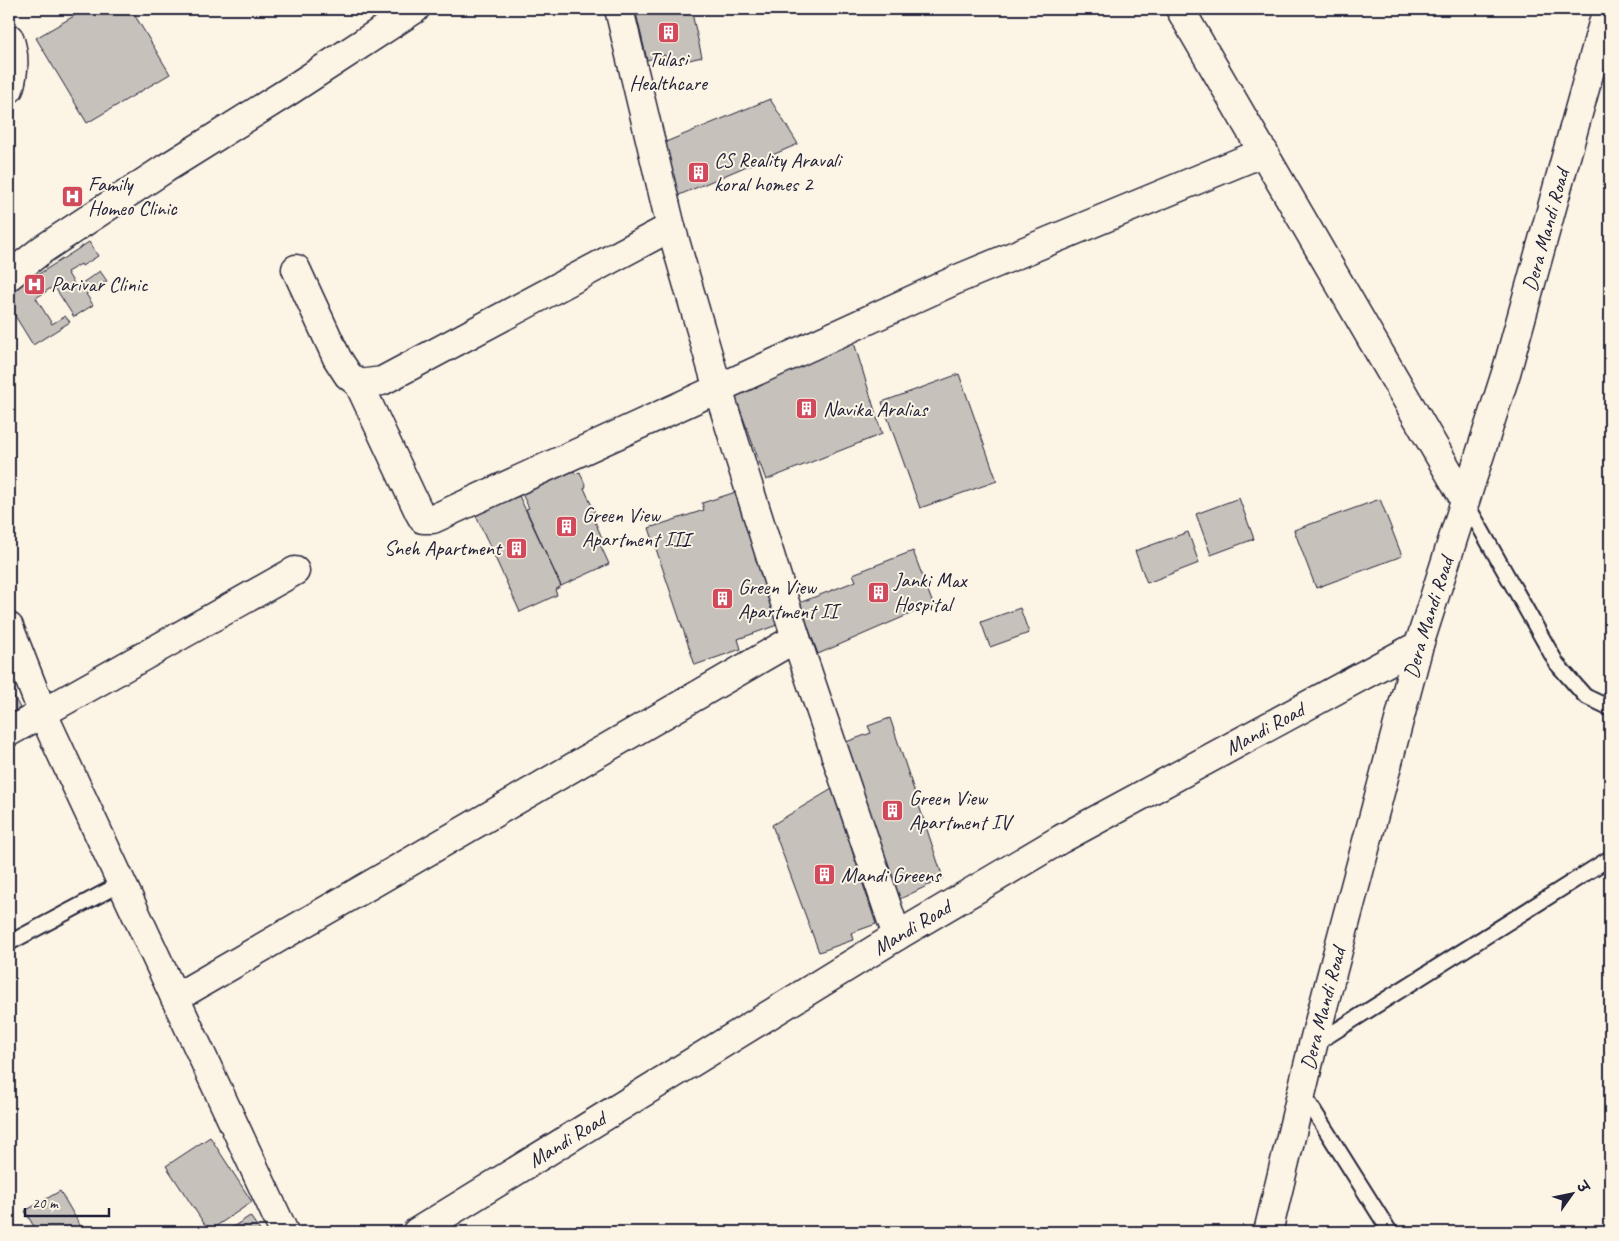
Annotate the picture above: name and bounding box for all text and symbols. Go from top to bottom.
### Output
building icon: Tulasi Healthcare [656,20,680,44]
place label: Tulasi Healthcare [629,46,709,96]
place label: CS Reality Aravali koral homes 2 [714,147,844,197]
building icon: CS Reality Aravali koral homes 2 [686,160,710,184]
street label: Dera Mandi Road [1516,163,1576,294]
place label: Family Homeo Clinic [88,171,178,221]
hospital icon: Family Homeo Clinic [60,184,84,208]
place label: Parivar Clinic [51,271,149,297]
hospital icon: Parivar Clinic [23,272,47,296]
place label: Navika Aralias [823,396,929,422]
building icon: Navika Aralias [795,397,819,421]
place label: Green View Apartment III [582,502,694,552]
building icon: Green View Apartment III [554,515,578,539]
place label: Sneh Apartment [384,535,503,561]
building icon: Sneh Apartment [505,536,529,560]
street label: Dera Mandi Road [1398,550,1460,681]
place label: Janki Max Hospital [893,567,968,617]
place label: Green View Apartment II [738,574,842,624]
building icon: Janki Max Hospital [866,580,890,604]
building icon: Green View Apartment II [710,587,734,611]
street label: Mandi Road [1220,695,1311,761]
place label: Green View Apartment IV [909,785,1014,835]
building icon: Green View Apartment IV [881,798,905,822]
place label: Mandi Greens [841,862,942,888]
building icon: Mandi Greens [813,863,837,887]
street label: Mandi Road [868,893,958,961]
street label: Dera Mandi Road [1295,941,1352,1072]
street label: Mandi Road [523,1104,613,1173]
north arrow [1546,1168,1596,1218]
text: उ [1572,1177,1593,1197]
scale bar [25,1186,109,1218]
text: 20 m [32,1194,59,1213]

